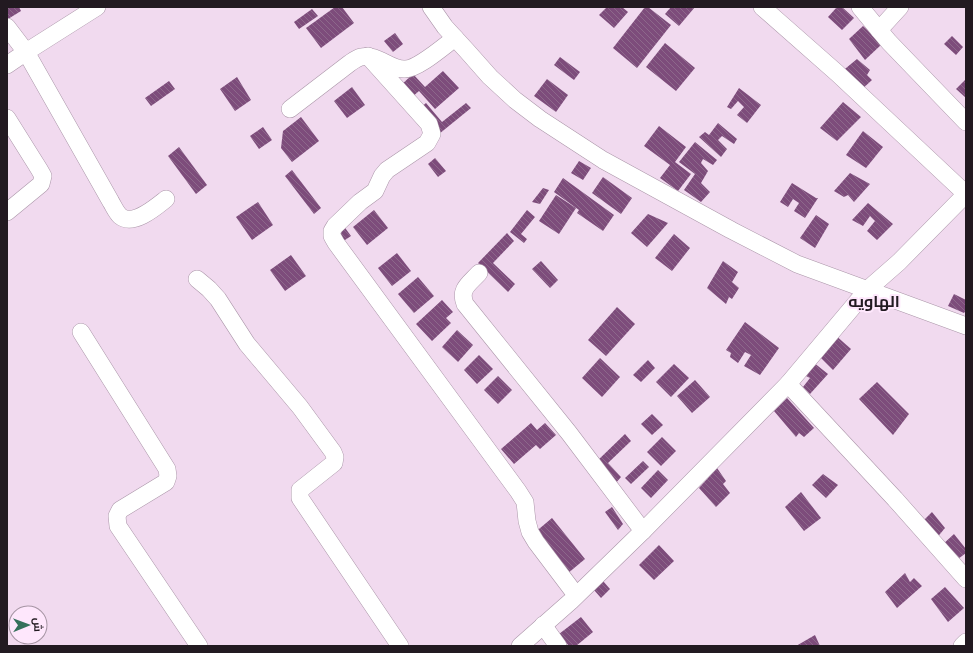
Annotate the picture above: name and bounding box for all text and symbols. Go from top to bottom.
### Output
district label: الهاويه [848,288,900,312]
north arrow [8,605,48,645]
text: ش [31,618,47,632]

